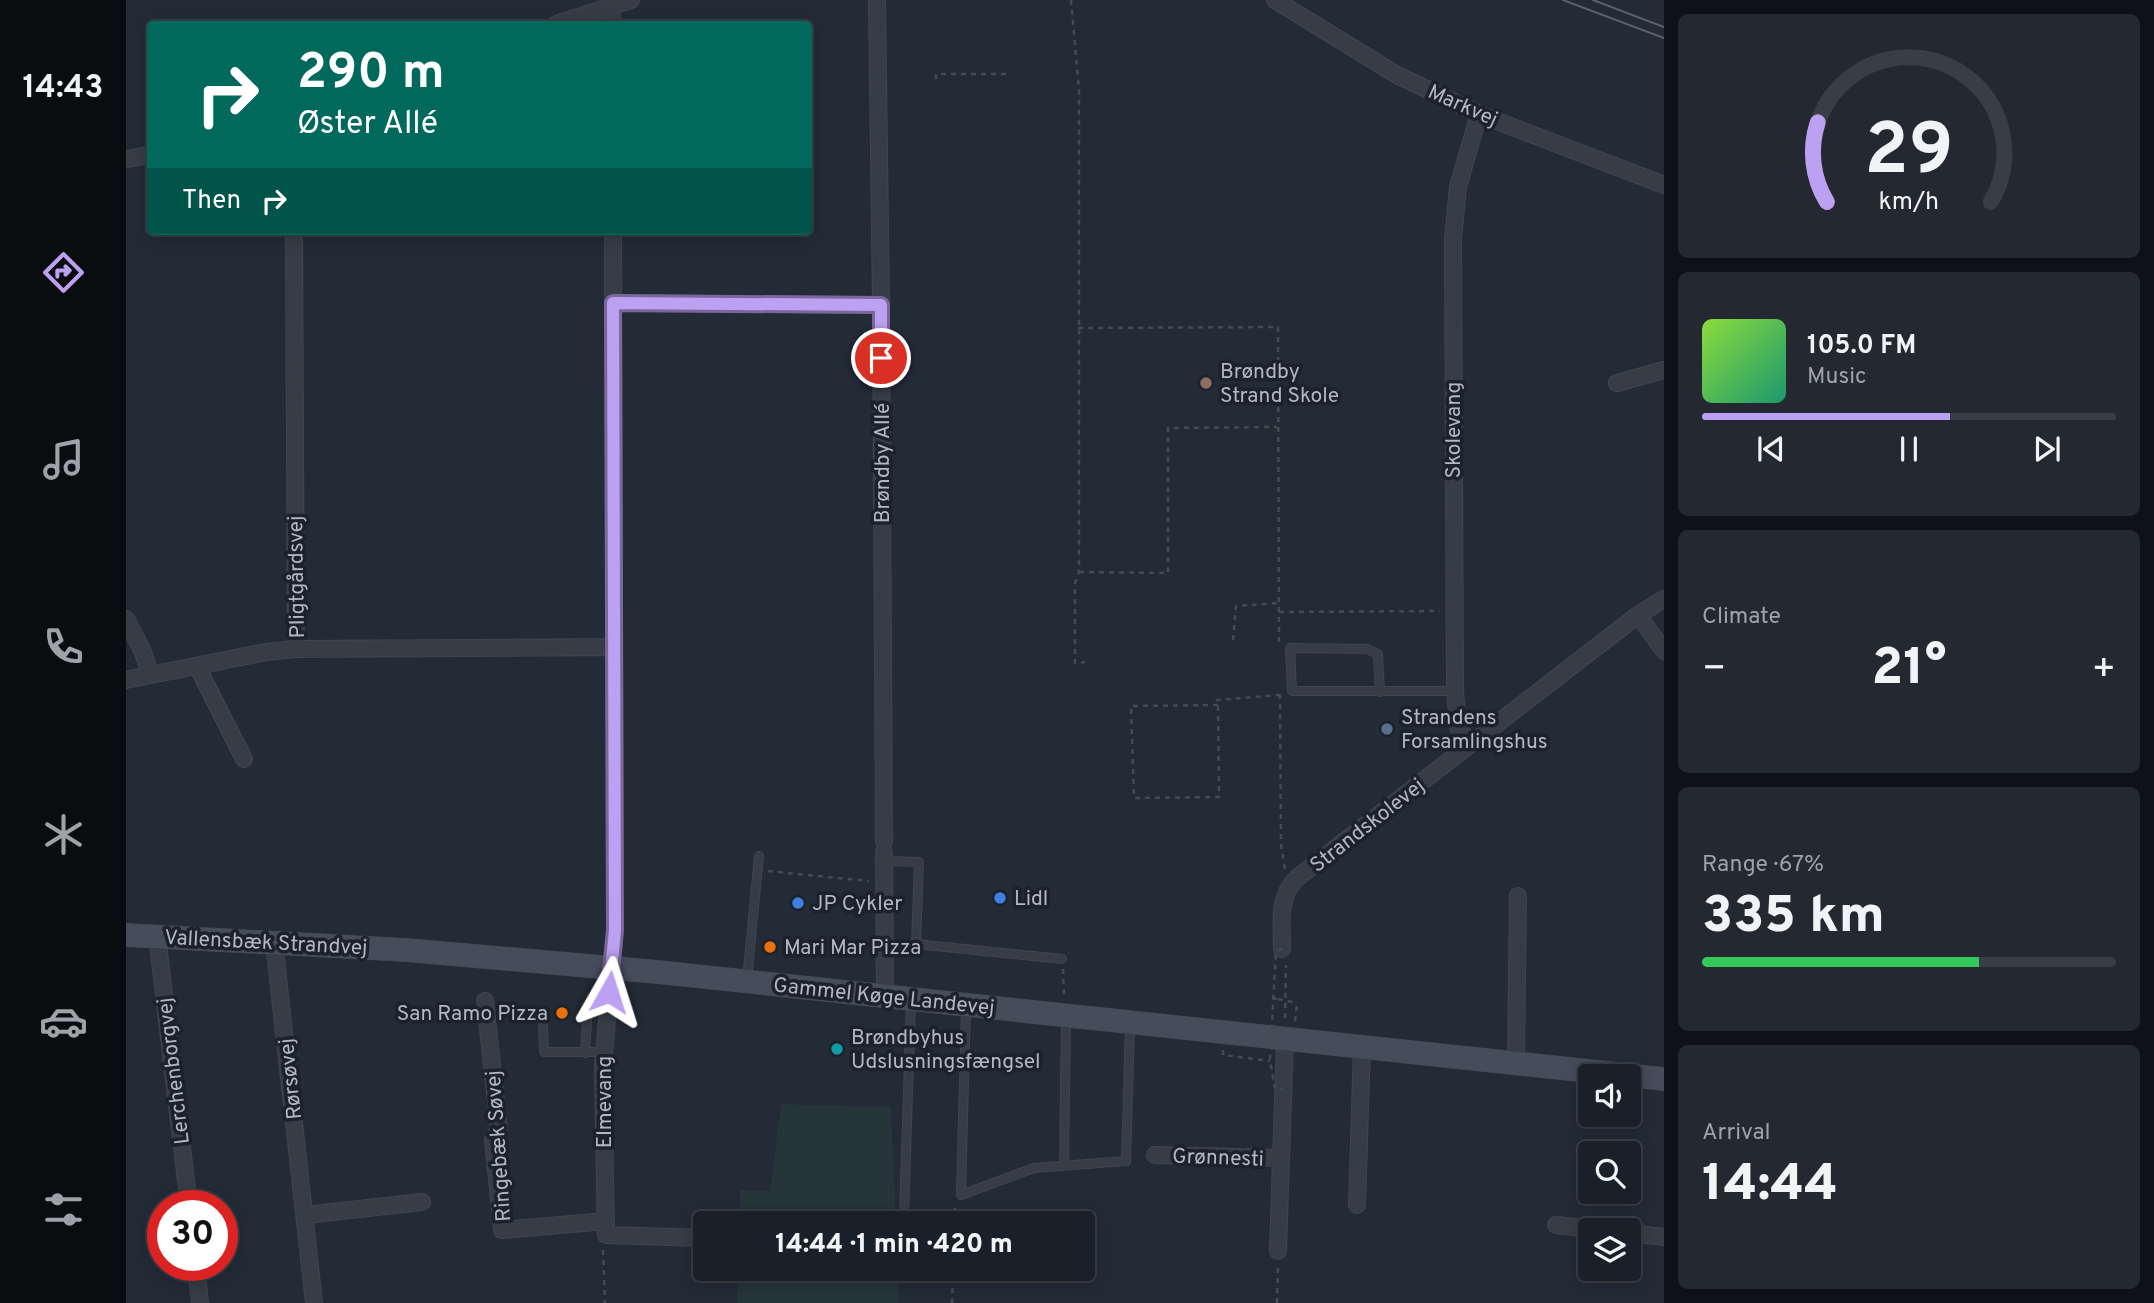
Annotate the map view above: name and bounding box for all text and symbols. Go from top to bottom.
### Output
text: 290 m [297,44,445,106]
icon: right [182,49,273,140]
text: 14:43 [23,69,103,109]
street label: Markvej [1423,79,1502,134]
text: Øster Allé [297,105,438,145]
text: 29 [1864,108,1954,200]
icon: right [255,182,293,220]
text: Then [182,185,241,218]
text: km/h [1879,187,1939,219]
icon: directions [39,248,88,297]
pin [851,328,911,388]
text: 105.0 FM [1807,330,1916,363]
icon: arrive [862,339,900,377]
place label: Brøndby Strand Skole [1220,359,1339,410]
text: Music [1807,363,1867,392]
marker: Brøndby Strand Skole [1198,375,1214,391]
street label: Skolevang [1441,382,1468,478]
street label: Brøndby Allé [870,403,897,523]
icon: previous [1752,430,1790,468]
icon: pause [1890,430,1928,468]
icon: next [2028,430,2066,468]
icon: music [39,435,88,484]
street label: Pligtgårdsvej [283,515,312,639]
text: Climate [1702,603,1781,632]
icon: phone [39,622,88,671]
text: 21° [1872,637,1946,703]
text: − [1702,646,1727,695]
text: + [2091,646,2116,695]
place label: Strandens Forsamlingshus [1401,705,1548,756]
marker: Strandens Forsamlingshus [1379,721,1395,737]
street label: Strandskolevej [1305,773,1431,879]
icon: climate [39,810,88,859]
text: Range · 67% [1702,851,1824,880]
text: 335 km [1702,885,1885,951]
place label: Lidl [1014,886,1048,913]
marker: Lidl [992,890,1008,906]
place label: JP Cykler [812,891,902,918]
marker: JP Cykler [790,895,806,911]
street label: Vallensbæk Strandvej [164,925,368,962]
place label: Mari Mar Pizza [784,935,921,962]
marker: Mari Mar Pizza [762,939,778,955]
position arrow [572,955,646,1029]
street label: Gammel Køge Landevej [772,972,996,1023]
street label: Lerchenborgvej [152,996,197,1146]
icon: car [39,997,88,1046]
place label: San Ramo Pizza [397,1001,548,1028]
marker: San Ramo Pizza [554,1005,570,1021]
place label: Brøndbyhus Udslusningsfængsel [851,1025,1041,1076]
street label: Rørsøvej [274,1037,309,1121]
marker: Brøndbyhus Udslusningsfængsel [829,1041,845,1057]
street label: Elmevang [592,1056,619,1148]
map controls [1578,1064,1641,1281]
button: sound [1578,1064,1641,1127]
street label: Ringebæk Søvej [481,1069,518,1223]
text: Arrival [1702,1119,1771,1148]
button: search [1578,1141,1641,1204]
street label: Grønnesti [1172,1143,1264,1174]
text: 14:44 [1702,1153,1838,1219]
icon: filters [39,1185,88,1234]
speed limit sign: 30 [147,1190,238,1281]
button: layers [1578,1218,1641,1281]
text: 14:44 · 1 min · 420 m [775,1229,1013,1262]

